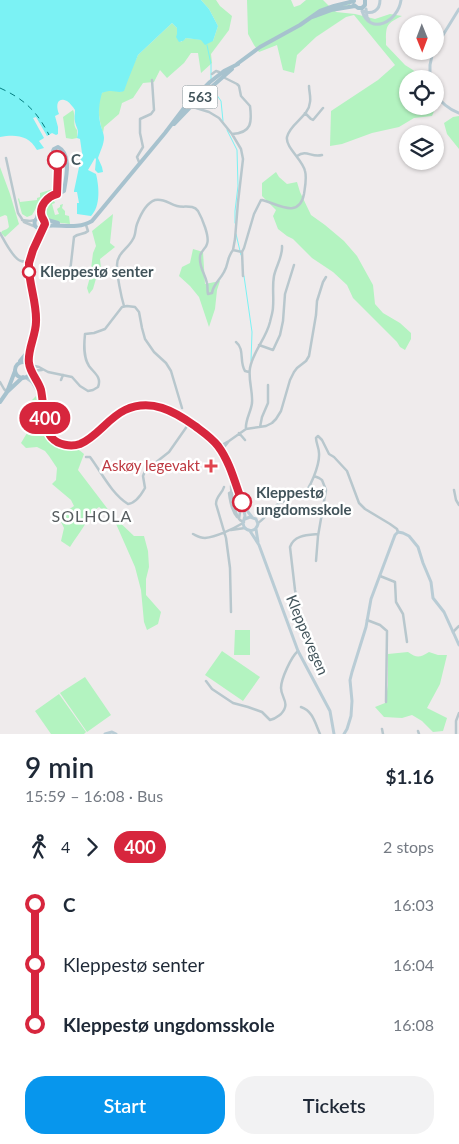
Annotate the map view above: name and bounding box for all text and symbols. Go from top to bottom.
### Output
north arrow [399,15,444,60]
map controls [399,15,444,170]
button: locate [399,70,444,115]
road number: 563 [182,85,218,108]
button: layers [399,125,444,170]
marker: C [47,150,67,170]
place label: C [71,150,81,168]
place label: Kleppestø senter [40,262,154,280]
marker: Kleppestø senter [22,265,36,279]
line badge: 400 [16,402,74,434]
text: 400 [29,407,61,429]
place label: Askøy legevakt [102,456,201,474]
marker: Askøy legevakt [204,459,218,473]
place label: Kleppestø ungdomsskole [256,483,352,518]
marker: Kleppestø ungdomsskole [232,492,252,512]
district label: SOLHOLA [52,506,132,525]
street label: Kleppevegen [283,592,333,677]
text: 9 min [25,750,94,784]
text: $1.16 [385,765,434,788]
text: 15:59 – 16:08 · Bus [25,786,163,805]
icon: walk [25,833,53,861]
icon: forward [78,833,106,861]
text: 400 [124,836,156,858]
text: 4 [61,837,70,856]
text: 2 stops [383,837,434,856]
text: C [63,893,76,916]
text: 16:03 [393,895,434,914]
text: Kleppestø senter [63,953,205,976]
text: 16:04 [393,955,434,974]
text: Kleppestø ungdomsskole [63,1013,275,1036]
text: 16:08 [393,1015,434,1034]
button: Start [25,1076,225,1134]
button: Tickets [235,1076,434,1134]

